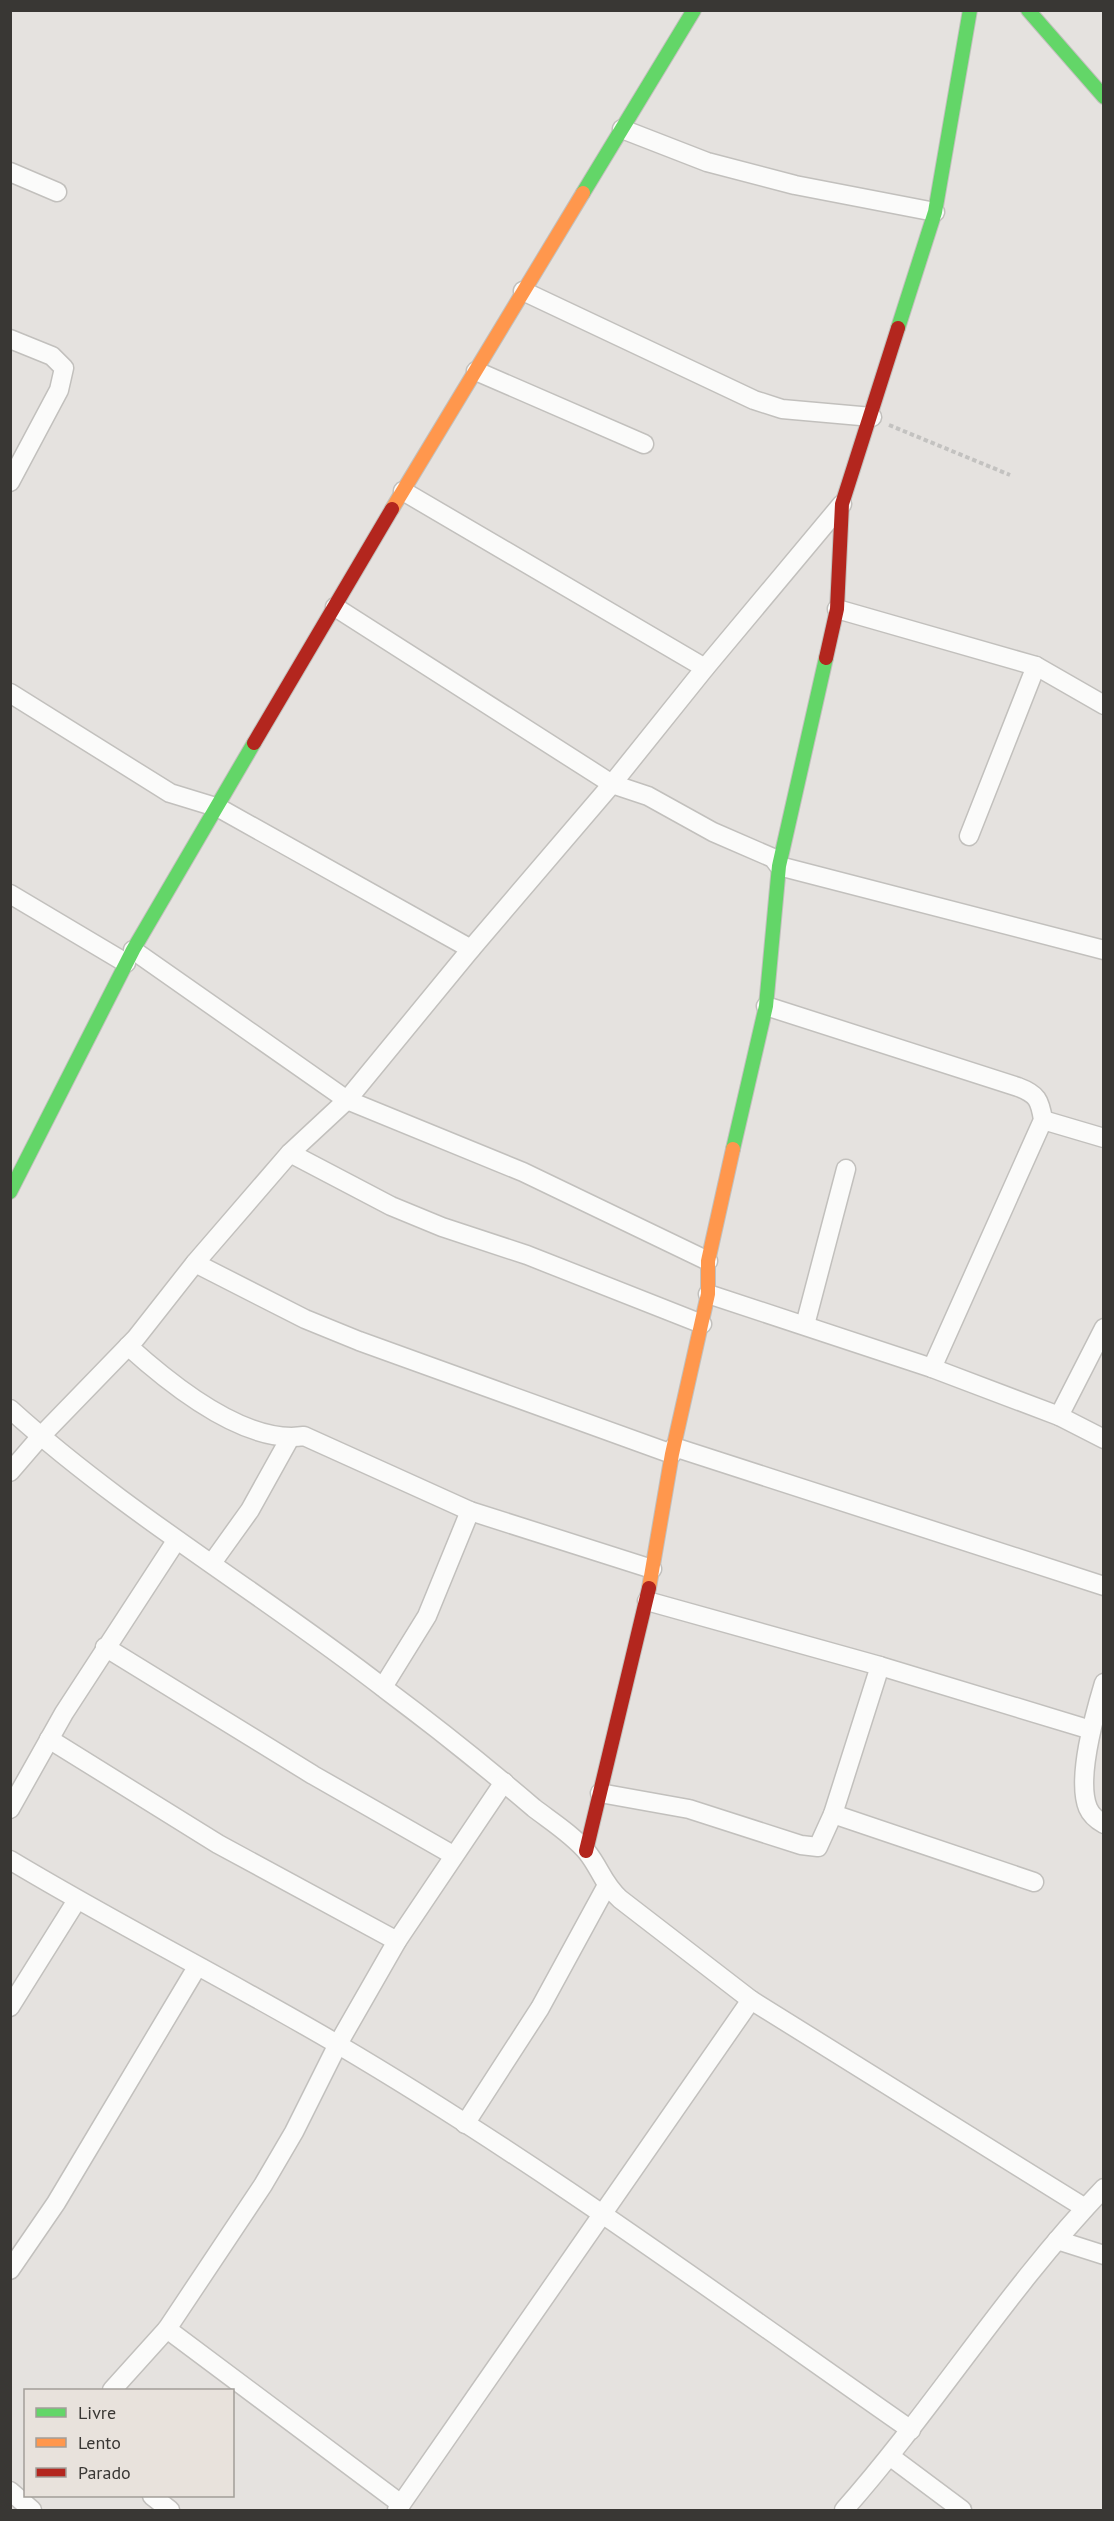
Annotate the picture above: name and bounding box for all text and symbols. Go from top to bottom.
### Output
legend [24,2389,234,2497]
text: Livre [78,2401,116,2424]
text: Lento [78,2431,121,2454]
text: Parado [78,2461,131,2484]

